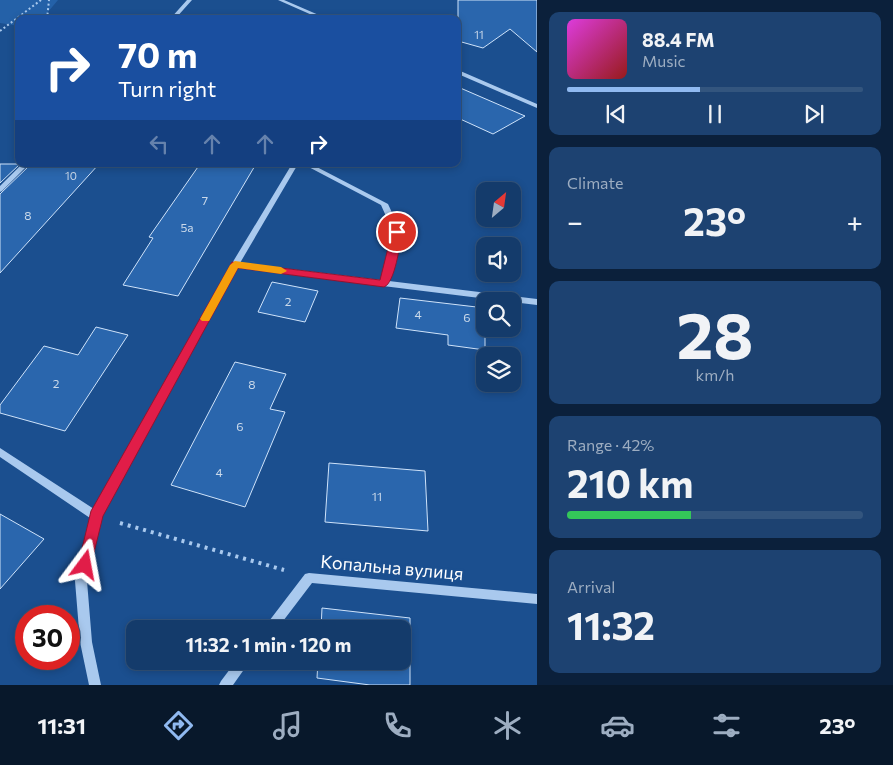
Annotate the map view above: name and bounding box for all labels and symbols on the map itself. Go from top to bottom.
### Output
house number: 11 [474,28,484,41]
house number: 10 [65,169,77,182]
north arrow [476,182,521,228]
house number: 7 [202,193,208,207]
house number: 8 [24,208,32,222]
pin [376,211,418,253]
house number: 5а [180,220,194,234]
house number: 2 [285,294,292,308]
house number: 4 [414,307,422,321]
house number: 6 [463,310,471,324]
house number: 2 [53,376,60,390]
house number: 8 [248,377,256,391]
house number: 6 [236,419,244,433]
house number: 4 [215,465,223,479]
house number: 11 [372,489,382,503]
position arrow [58,538,110,590]
street label: Копальна вулиця [320,550,464,584]
speed limit sign: 30 [15,605,80,670]

